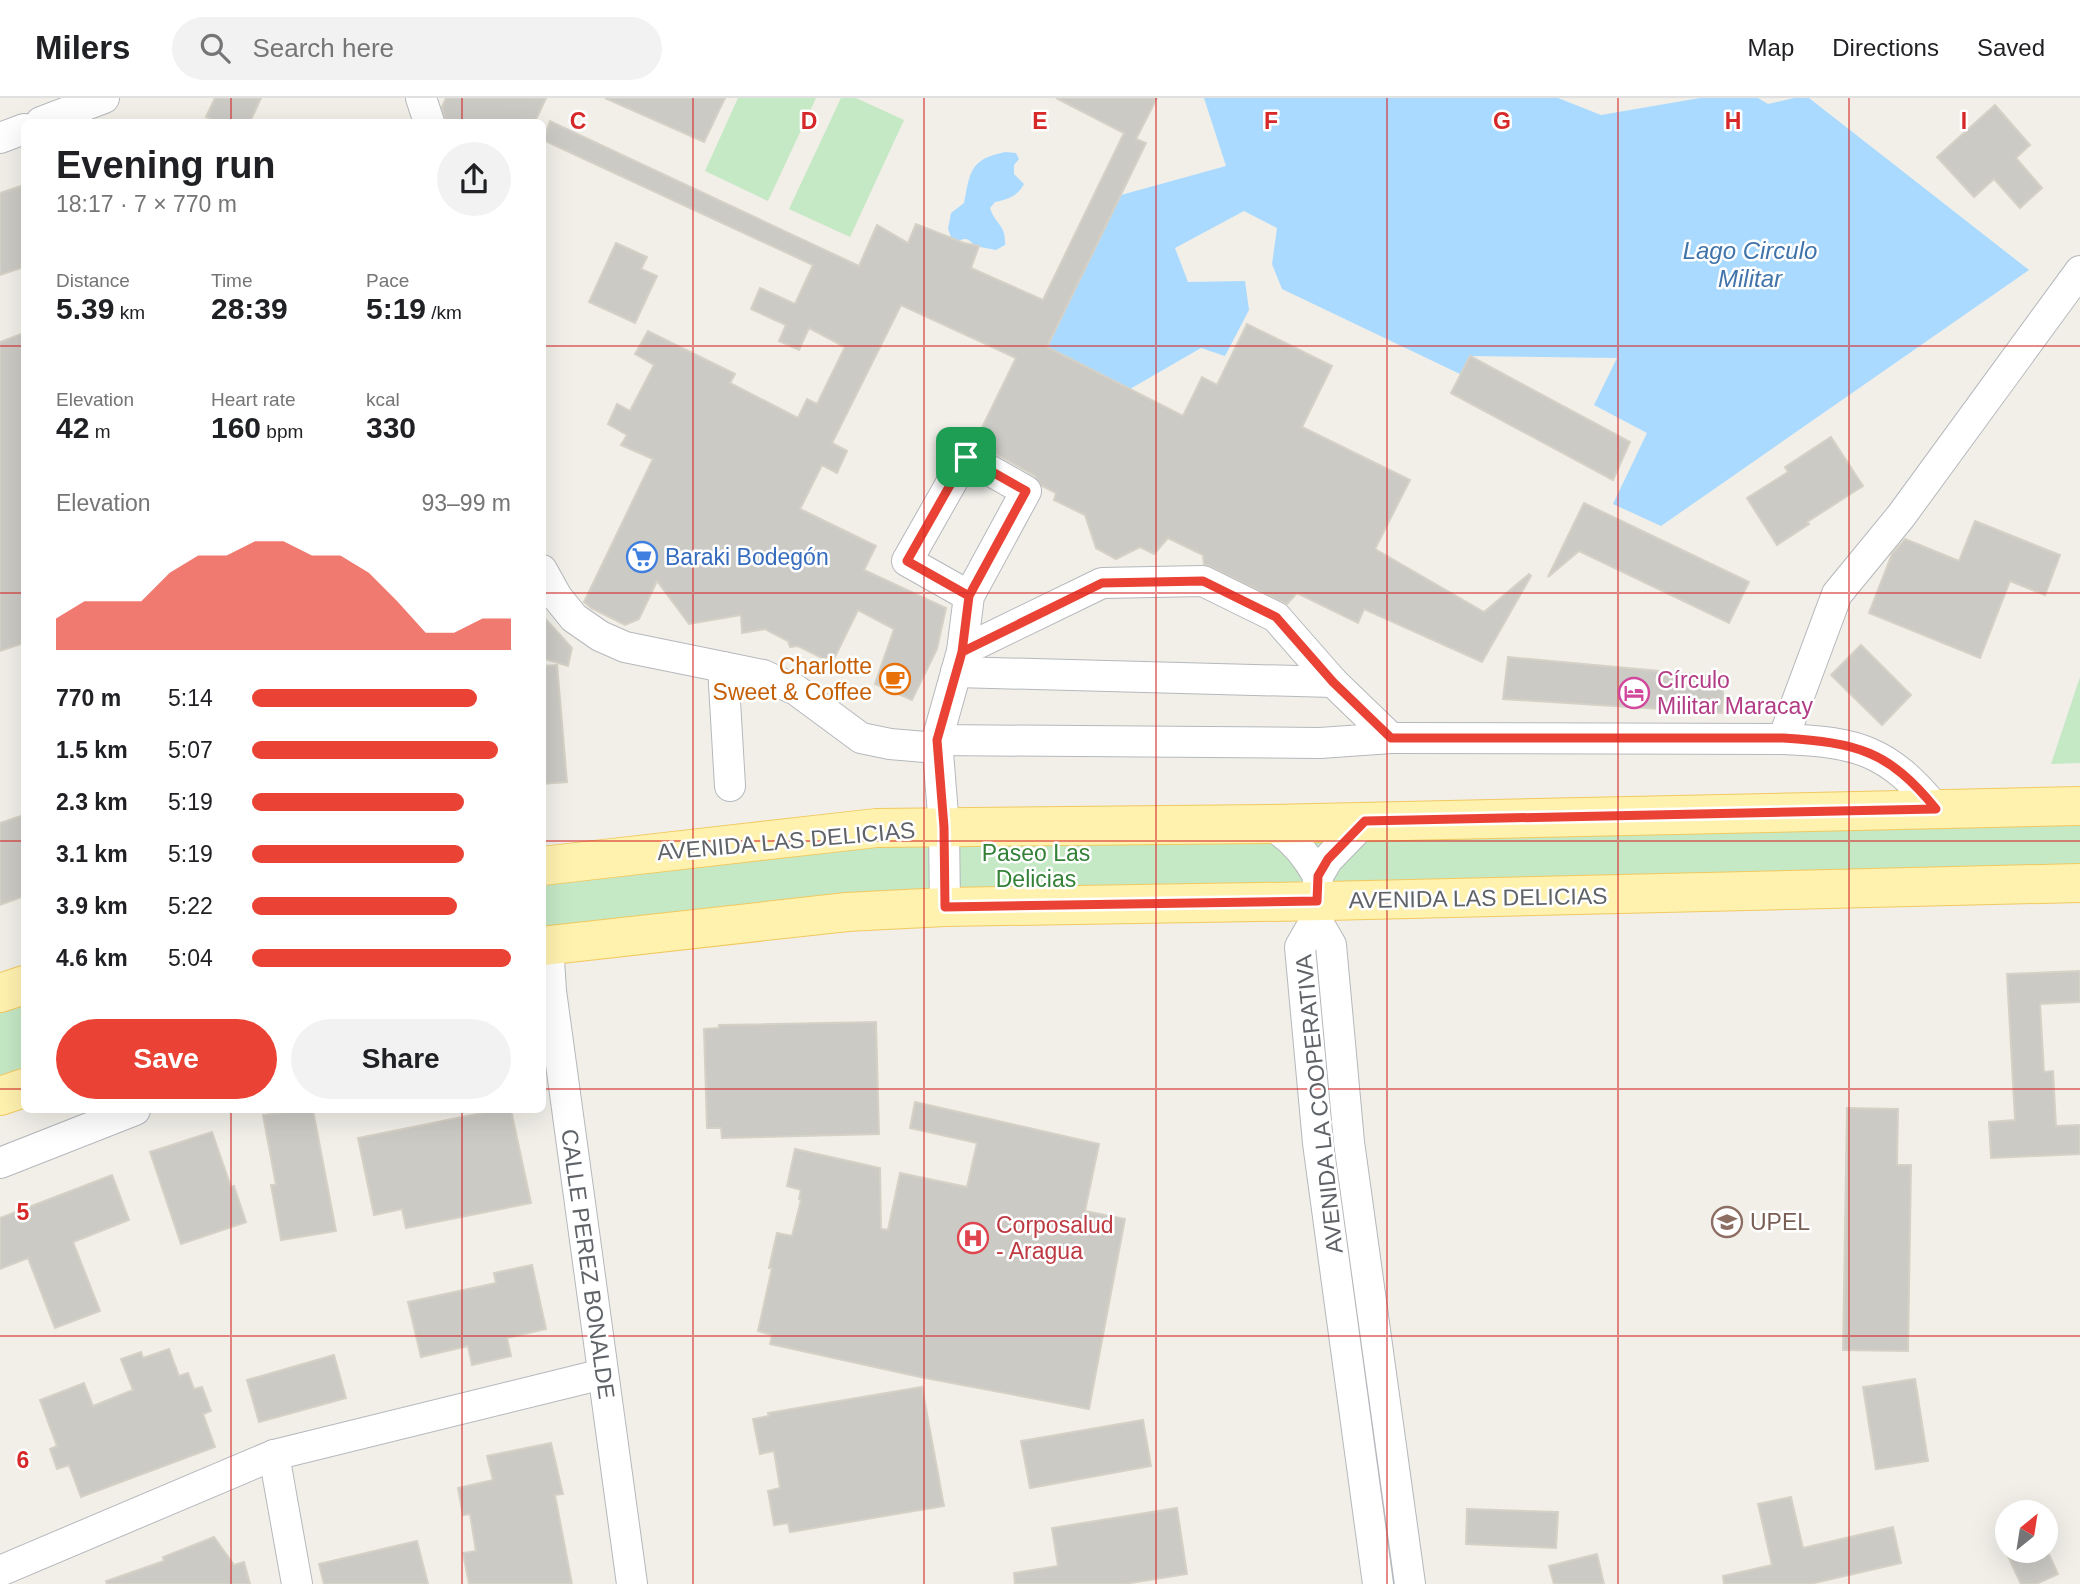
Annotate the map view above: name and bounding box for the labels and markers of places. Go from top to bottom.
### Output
pin [936,427,996,487]
supermarket icon: Baraki Bodegón [625,540,659,574]
place label: Baraki Bodegón [665,544,829,570]
place label: Charlotte Sweet & Coffee [713,653,872,705]
cafe icon: Charlotte Sweet & Coffee [878,662,912,696]
place label: Círculo Militar Maracay [1657,667,1813,719]
hotel icon: Círculo Militar Maracay [1617,676,1651,710]
school or university icon: UPEL [1710,1205,1744,1239]
place label: UPEL [1750,1209,1810,1235]
place label: Corposalud - Aragua [996,1212,1114,1264]
hospital icon: Corposalud - Aragua [956,1221,990,1255]

